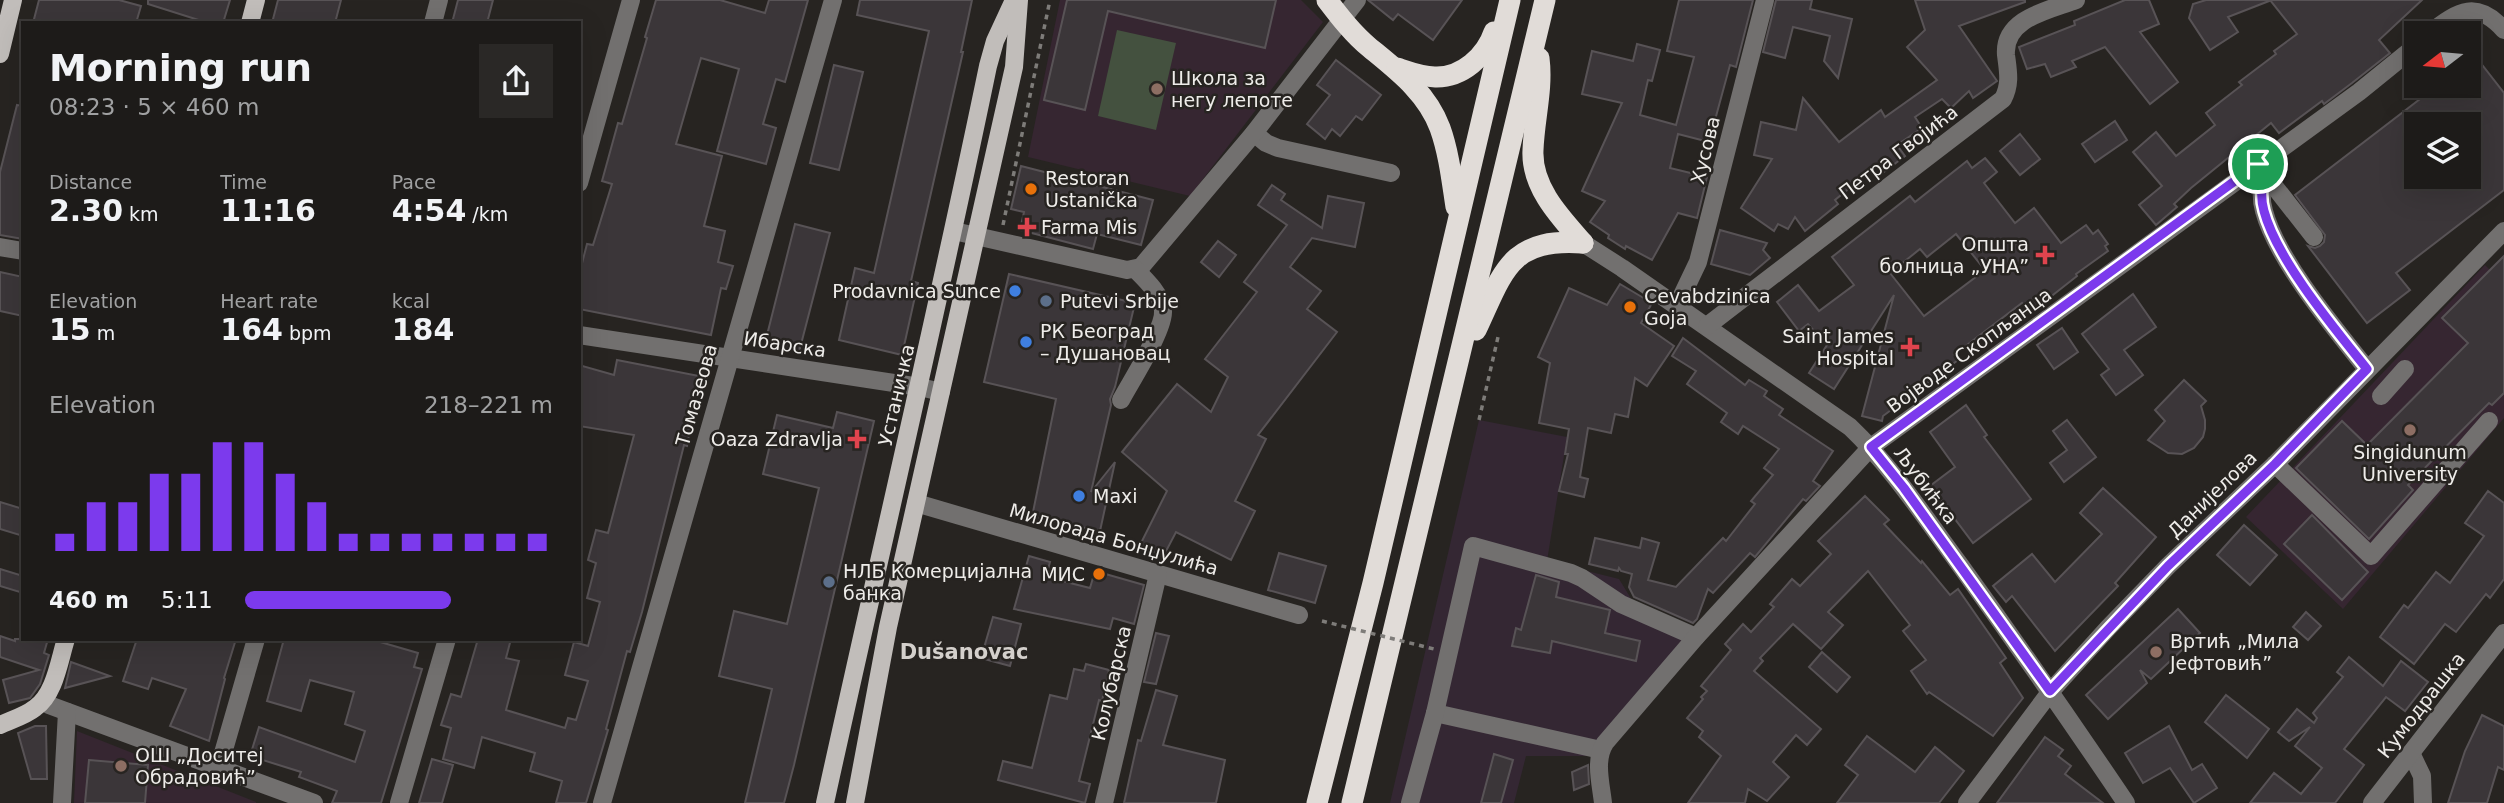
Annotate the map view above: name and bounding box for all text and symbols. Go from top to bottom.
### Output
north arrow [2404,21,2482,98]
map controls [2404,21,2481,189]
button: share [479,44,553,118]
text: Morning run [49,46,312,90]
place label: Школа за негу лепоте [1171,67,1293,111]
marker: Школа за негу лепоте [1149,81,1165,97]
text: 08:23 · 5 × 460 m [49,94,259,120]
street label: Петра Гвојића [1834,100,1962,204]
button: layers [2404,112,2481,189]
street label: Хусова [1686,114,1724,186]
pin [2228,134,2288,194]
icon: arrive [2239,145,2277,183]
place label: Restoran Ustanička [1045,167,1138,211]
text: Distance [49,171,132,193]
text: Time [220,171,267,193]
text: Pace [392,171,436,193]
marker: Restoran Ustanička [1023,181,1039,197]
text: 2.30 [49,193,123,228]
text: 11:16 [220,193,316,228]
text: 4:54 [392,193,466,228]
text: km [123,203,159,225]
text: /km [466,203,508,225]
place label: Farma Mis [1041,216,1137,238]
marker: Farma Mis [1019,219,1035,235]
place label: Општа болница „УНА” [1880,233,2029,277]
marker: Општа болница „УНА” [2035,245,2055,265]
place label: Prodavnica Sunce [832,280,1001,302]
marker: Prodavnica Sunce [1007,283,1023,299]
street label: Војводе Скопљанца [1882,283,2056,417]
place label: Cevabdzinica Goja [1644,285,1771,329]
text: Elevation [49,290,137,312]
text: Heart rate [220,290,318,312]
text: kcal [392,290,430,312]
place label: Putevi Srbije [1060,290,1179,312]
marker: Putevi Srbije [1038,293,1054,309]
marker: Cevabdzinica Goja [1622,299,1638,315]
text: 15 [49,312,91,347]
text: 164 [220,312,283,347]
text: 184 [392,312,454,347]
place label: РК Београд – Душановац [1040,320,1171,364]
text: m [91,322,115,344]
text: bpm [283,322,332,344]
place label: Saint James Hospital [1782,325,1894,369]
street label: Ибарска [742,327,828,361]
marker: РК Београд – Душановац [1018,334,1034,350]
marker: Saint James Hospital [1900,337,1920,357]
street label: Томазеова [671,341,721,450]
street label: Устаничка [874,342,918,448]
text: Elevation [49,392,156,418]
text: 218–221 m [424,392,553,418]
marker: Singidunum University [2402,422,2418,438]
place label: Oaza Zdravlja [711,428,843,450]
marker: Oaza Zdravlja [849,431,865,447]
place label: Singidunum University [2353,441,2467,485]
street label: Љубићка [1890,442,1962,528]
street label: Данијелова [2163,446,2261,542]
place label: Maxi [1093,485,1138,507]
marker: Maxi [1071,488,1087,504]
street label: Милорада Бонџулића [1007,499,1221,579]
place label: НЛБ Комерцијална банка [843,560,1032,604]
place label: МИС [1041,563,1085,585]
marker: МИС [1091,566,1107,582]
marker: НЛБ Комерцијална банка [821,574,837,590]
text: 460 m [49,587,129,613]
text: 5:11 [161,587,213,613]
street label: Колубарска [1087,623,1135,743]
place label: Вртић „Мила Јефтовић” [2169,630,2299,674]
district label: Dušanovac [900,640,1028,664]
marker: Вртић „Мила Јефтовић” [2148,644,2164,660]
street label: Кумодрашка [2373,648,2469,762]
place label: ОШ „Доситеј Обрадовић” [135,744,263,788]
marker: ОШ „Доситеј Обрадовић” [113,758,129,774]

